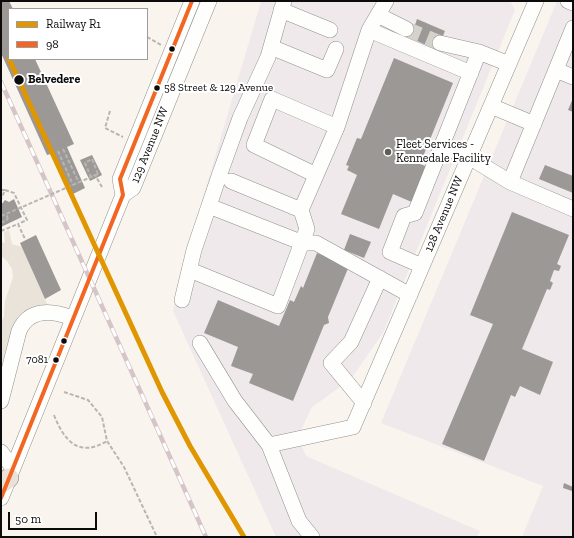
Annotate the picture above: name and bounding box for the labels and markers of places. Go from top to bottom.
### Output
unlabelled marker [167,44,177,54]
marker: Belvedere [12,73,26,87]
place label: Belvedere [28,73,80,87]
place label: 58 Street & 129 Avenue [164,81,273,95]
marker: 58 Street & 129 Avenue [152,83,162,93]
place label: Fleet Services - Kennedale Facility [396,138,491,166]
marker: Fleet Services - Kennedale Facility [383,147,393,157]
unlabelled marker [59,336,69,346]
place label: 7081 [26,353,48,367]
marker: 7081 [51,355,61,365]

